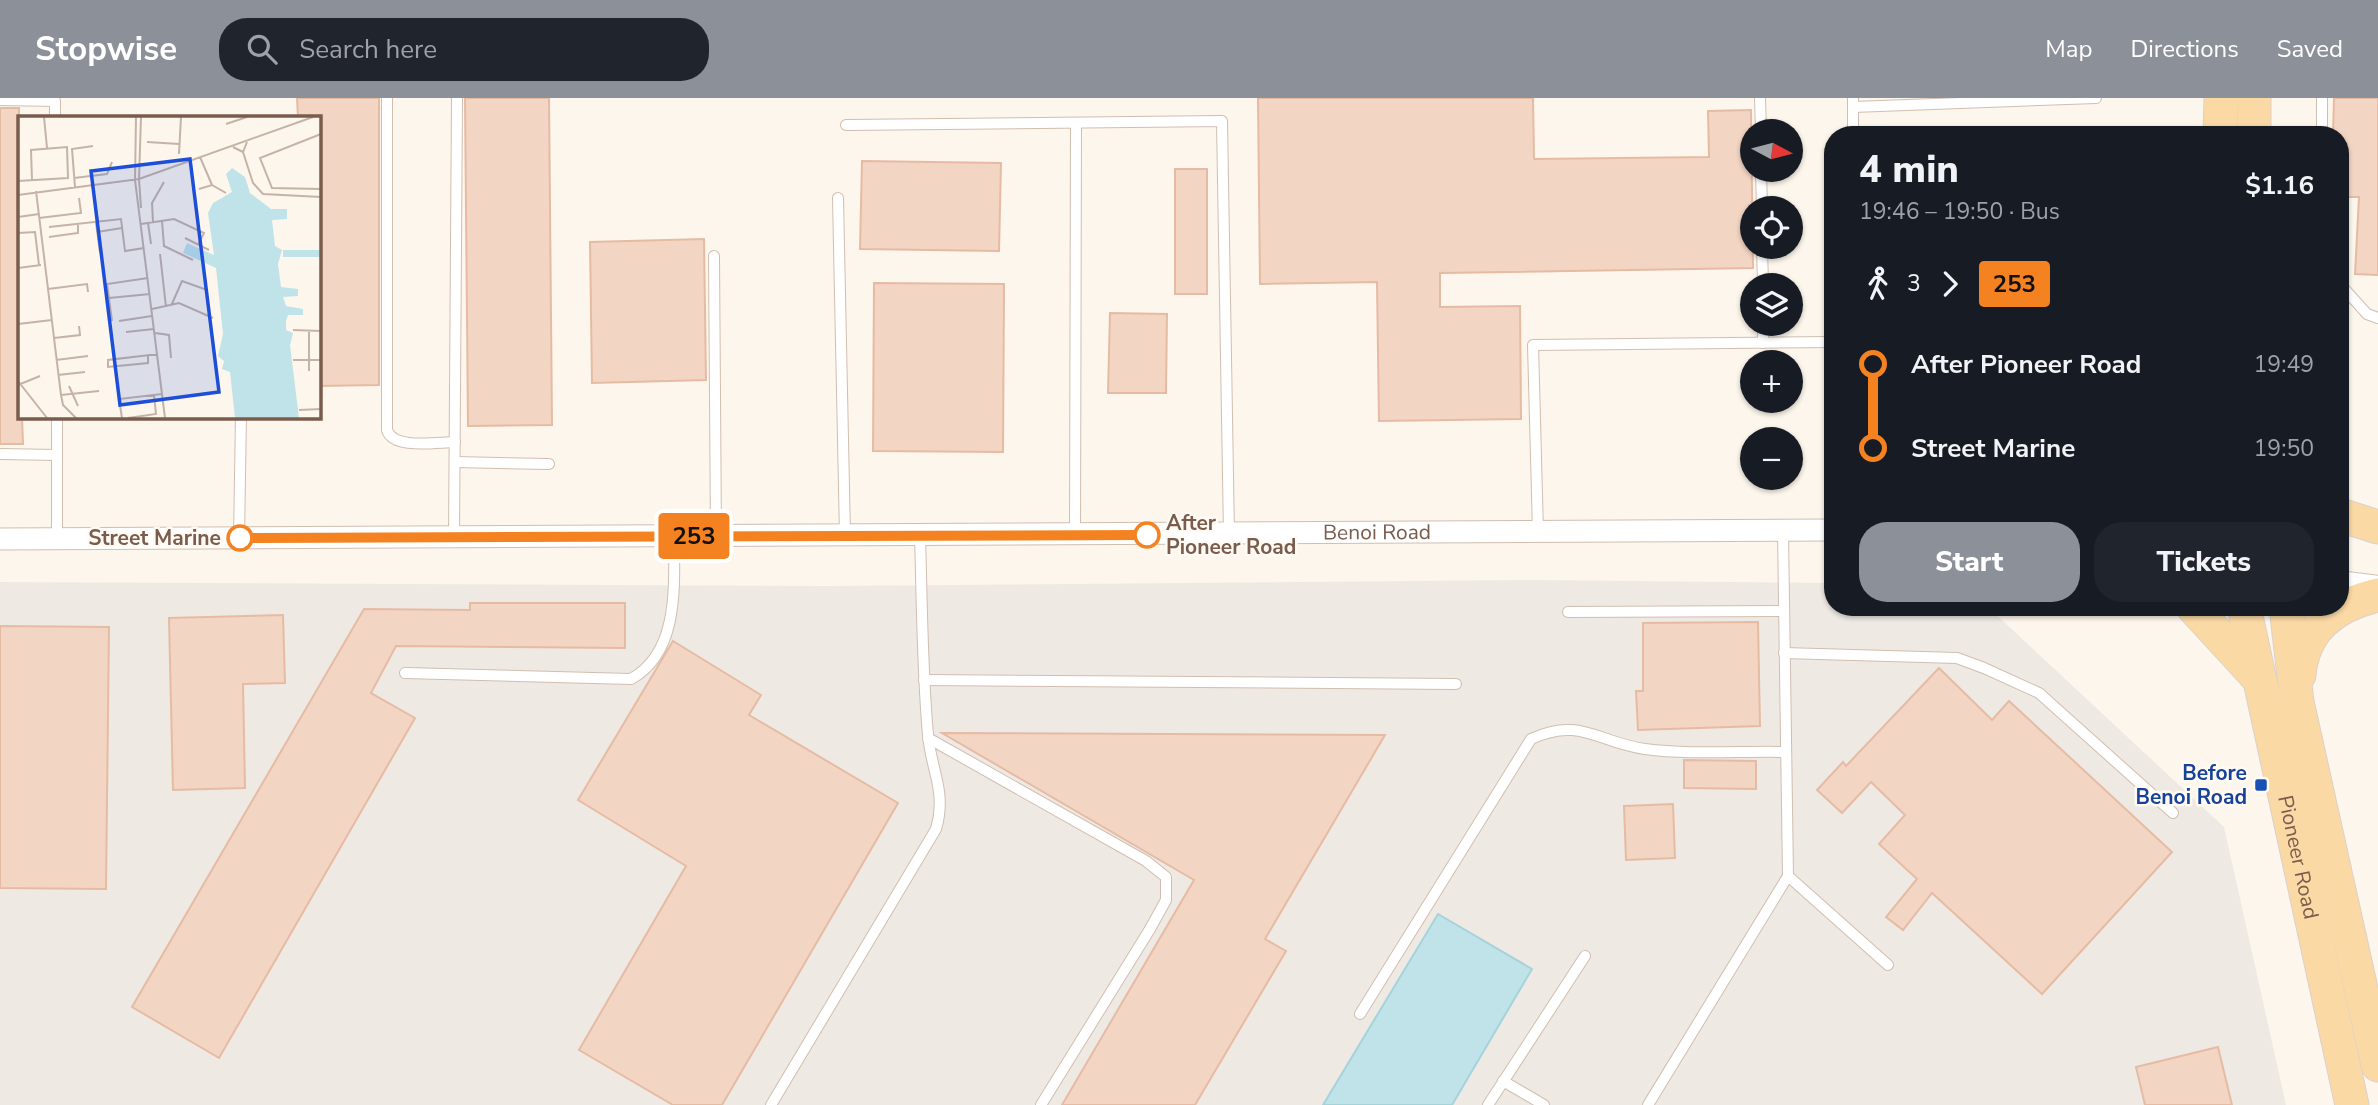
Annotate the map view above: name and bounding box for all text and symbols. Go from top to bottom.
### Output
search box [219,18,709,81]
text: Stopwise [35,27,177,72]
icon: search [243,30,281,68]
text: Search here [299,32,437,67]
text: Map [2045,33,2092,65]
text: Directions [2130,33,2239,65]
text: Saved [2277,33,2343,65]
inset map [18,116,320,418]
north arrow [1740,119,1802,182]
map controls [1740,119,1803,490]
text: 4 min [1859,144,1959,195]
text: $1.16 [2245,168,2314,203]
button: locate [1740,196,1803,259]
text: 19:46 – 19:50 · Bus [1859,196,2060,227]
icon: walk [1859,265,1897,303]
icon: forward [1931,265,1969,303]
text: 3 [1907,268,1921,299]
text: 253 [1993,268,2036,300]
button: layers [1740,273,1803,336]
text: After Pioneer Road [1911,347,2141,382]
text: 19:49 [2254,349,2314,380]
button: + [1740,350,1803,413]
button: − [1740,427,1803,490]
text: Street Marine [1911,431,2075,466]
text: 19:50 [2254,433,2314,464]
place label: After Pioneer Road [1166,509,1296,561]
line badge: 253 [654,513,734,559]
street label: Benoi Road [1323,518,1431,547]
text: 253 [672,520,716,552]
marker: After Pioneer Road [1134,522,1160,548]
button: Start [1859,522,2080,602]
button: Tickets [2094,522,2314,602]
place label: Street Marine [88,524,221,552]
marker: Street Marine [227,525,253,551]
place label: Before Benoi Road [2135,759,2247,811]
marker: Before Benoi Road [2253,777,2269,793]
street label: Pioneer Road [2271,793,2325,922]

